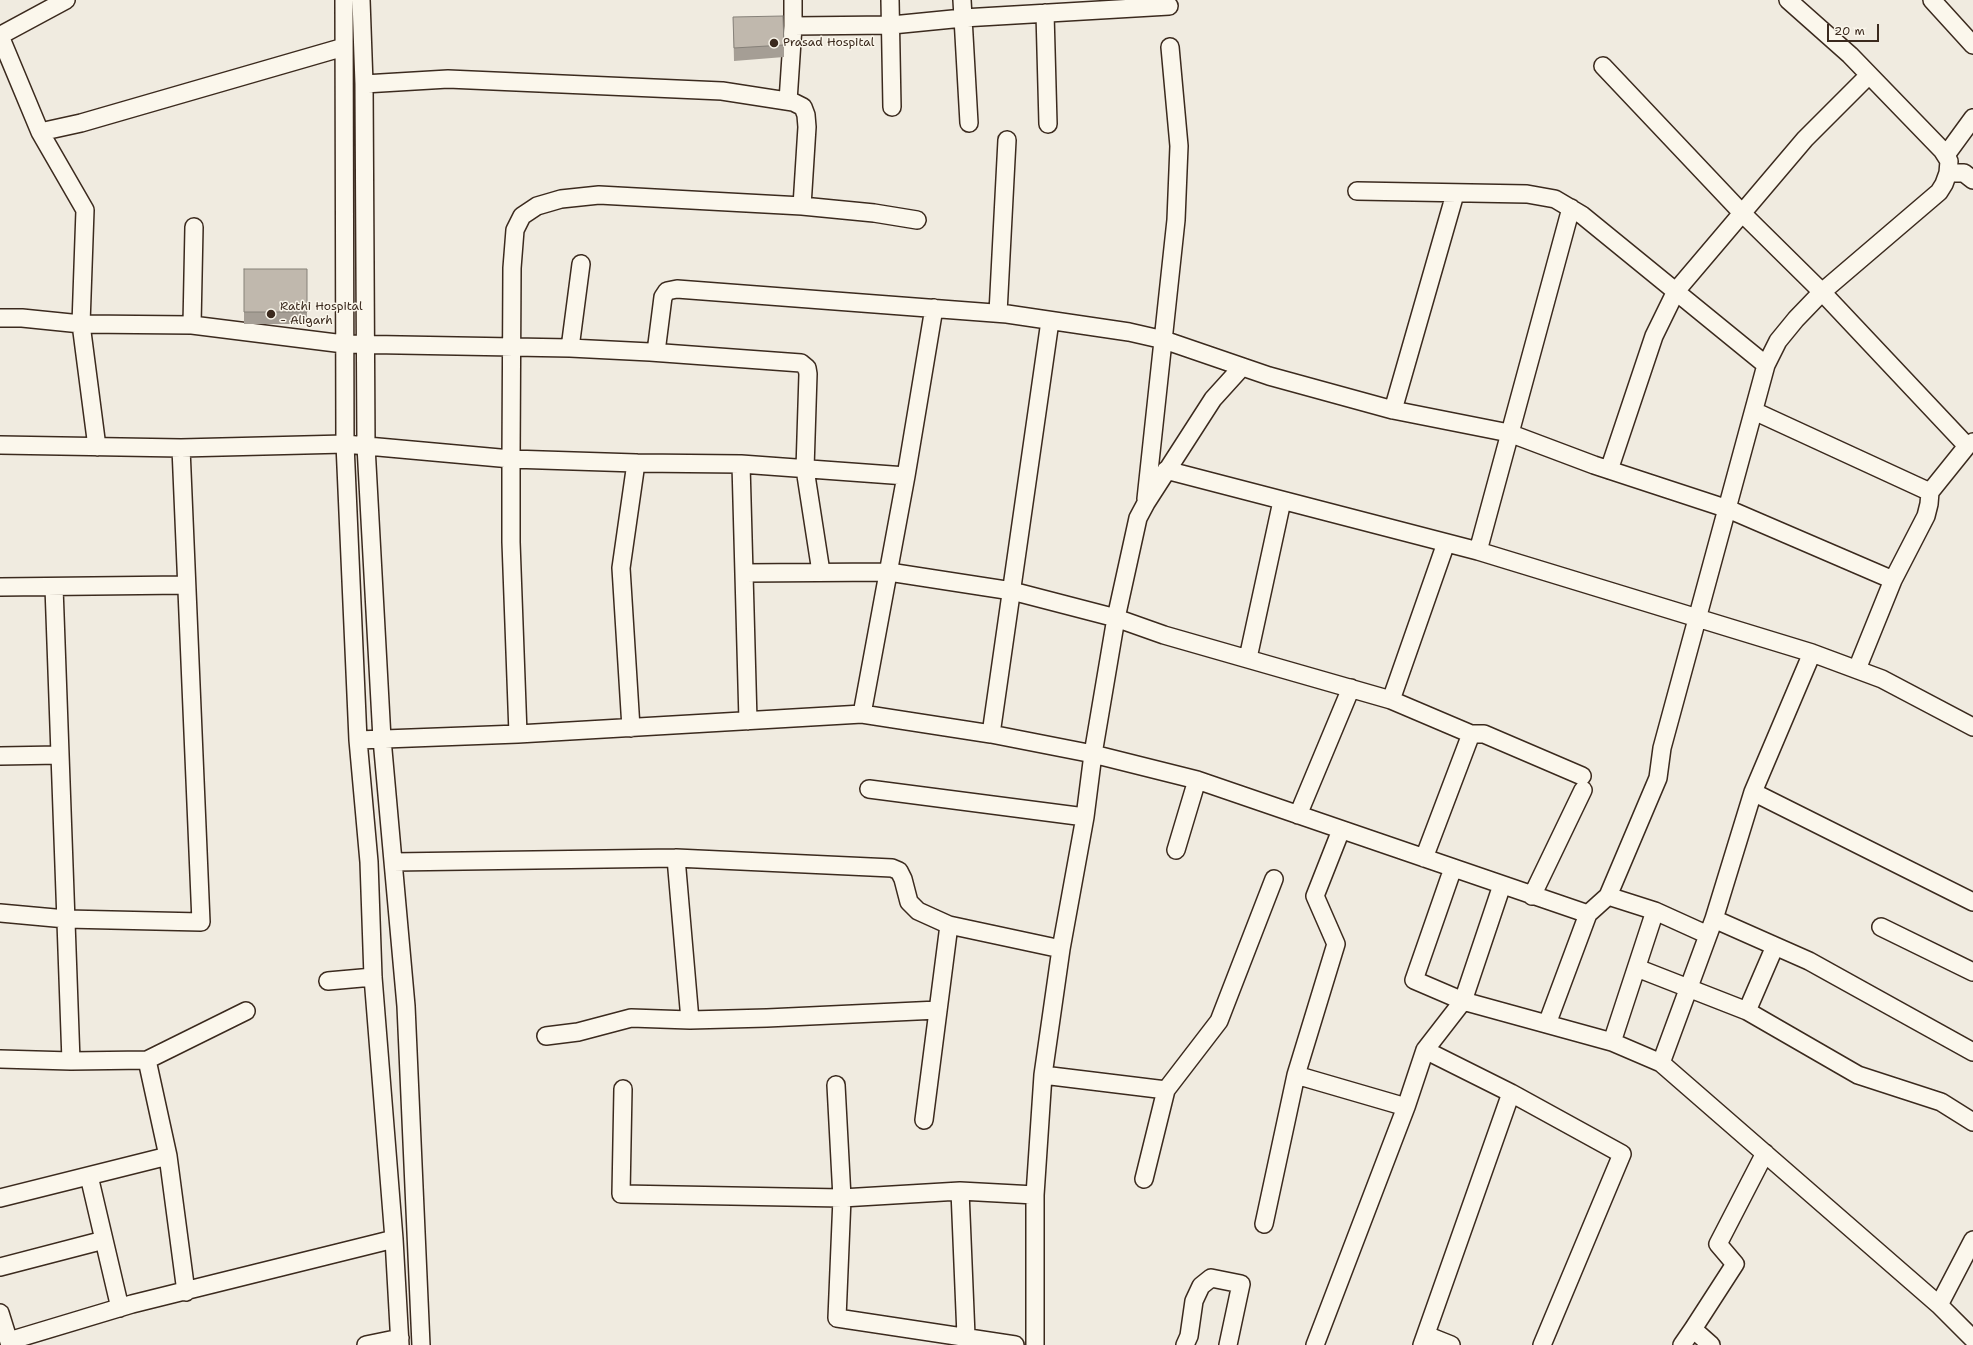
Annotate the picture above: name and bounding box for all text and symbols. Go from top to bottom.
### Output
scale bar [1829,16,1881,42]
text: 20 m [1834,23,1865,39]
place label: Prasad Hospital [783,36,874,50]
marker: Prasad Hospital [768,37,780,49]
place label: Rathi Hospital - Aligarh [280,300,363,328]
marker: Rathi Hospital - Aligarh [265,308,277,320]

